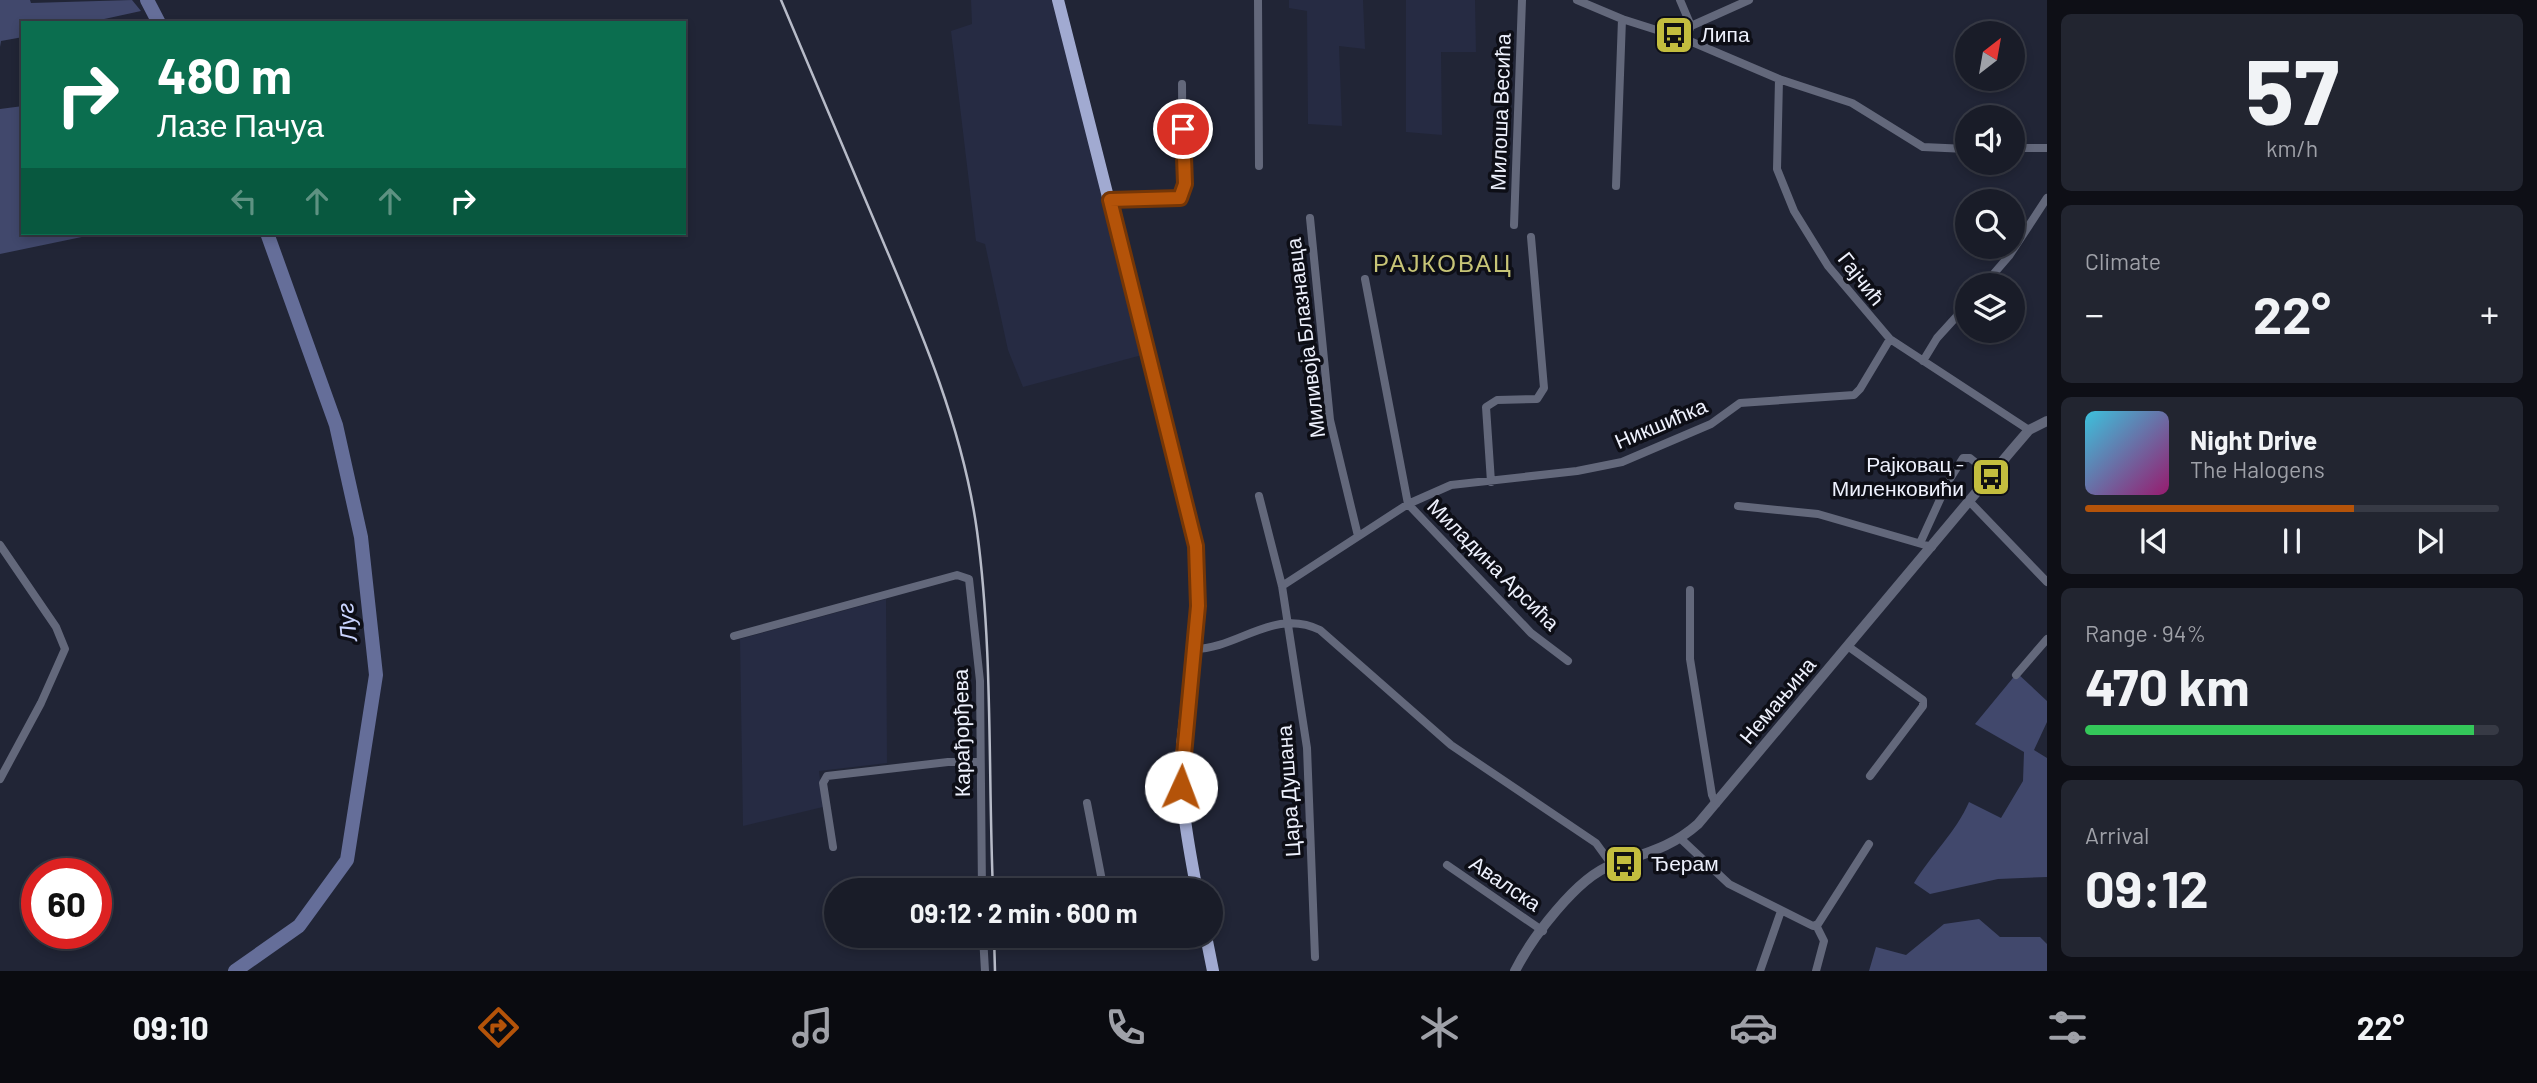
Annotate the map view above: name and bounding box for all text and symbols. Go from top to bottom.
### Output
bus stop icon: Липа [1653,14,1695,56]
place label: Липа [1701,21,1750,46]
north arrow [1955,21,2025,91]
map controls [1955,21,2025,343]
street label: Милоша Весића [1484,33,1515,191]
text: 57 [2245,34,2339,143]
text: 480 m [157,45,292,104]
icon: right [42,49,133,140]
pin [1153,99,1213,159]
text: Лазе Пачуа [157,105,324,143]
button: sound [1955,105,2025,175]
icon: arrive [1164,110,1202,148]
text: km/h [2266,134,2318,162]
icon: left [225,182,263,220]
icon: ahead [298,182,336,220]
icon: ahead [371,182,409,220]
icon: right [444,182,482,220]
button: search [1955,189,2025,259]
street label: Миливоја Блазнавца [1280,236,1329,440]
street label: Гајчић [1834,246,1891,310]
text: Climate [2085,247,2161,275]
district label: РАЈКОВАЦ [1373,248,1513,277]
button: layers [1955,273,2025,343]
text: 22° [2253,282,2331,344]
text: − [2085,290,2104,336]
text: + [2480,290,2499,336]
street label: Никшићка [1611,392,1711,453]
text: Night Drive [2190,424,2317,455]
place label: Рајковац - Миленковићи [1832,451,1964,500]
text: The Halogens [2190,455,2325,483]
bus stop icon: Рајковац - Миленковићи [1970,456,2012,498]
street label: Миладина Арсића [1423,493,1565,635]
icon: previous [2135,522,2173,560]
icon: pause [2273,522,2311,560]
icon: next [2411,522,2449,560]
water label: Луг [330,601,362,645]
text: Range · 94% [2085,619,2206,647]
street label: Немањина [1734,652,1820,748]
text: 470 km [2085,654,2250,716]
street label: Карађорђева [947,668,974,797]
street label: Цара Душана [1270,724,1305,858]
position arrow [1144,750,1218,824]
text: Arrival [2085,821,2149,849]
bus stop icon: Ђерам [1603,843,1645,885]
street label: Авалска [1465,850,1547,916]
place label: Ђерам [1651,850,1719,875]
text: 09:12 [2085,856,2209,918]
speed limit sign: 60 [21,858,112,949]
text: 09:12 · 2 min · 600 m [910,897,1137,928]
icon: directions [474,1003,523,1052]
icon: music [788,1003,837,1052]
icon: phone [1101,1003,1150,1052]
icon: climate [1415,1003,1464,1052]
icon: car [1729,1003,1778,1052]
icon: filters [2043,1003,2092,1052]
text: 09:10 [132,1008,209,1046]
text: 22° [2357,1008,2405,1046]

